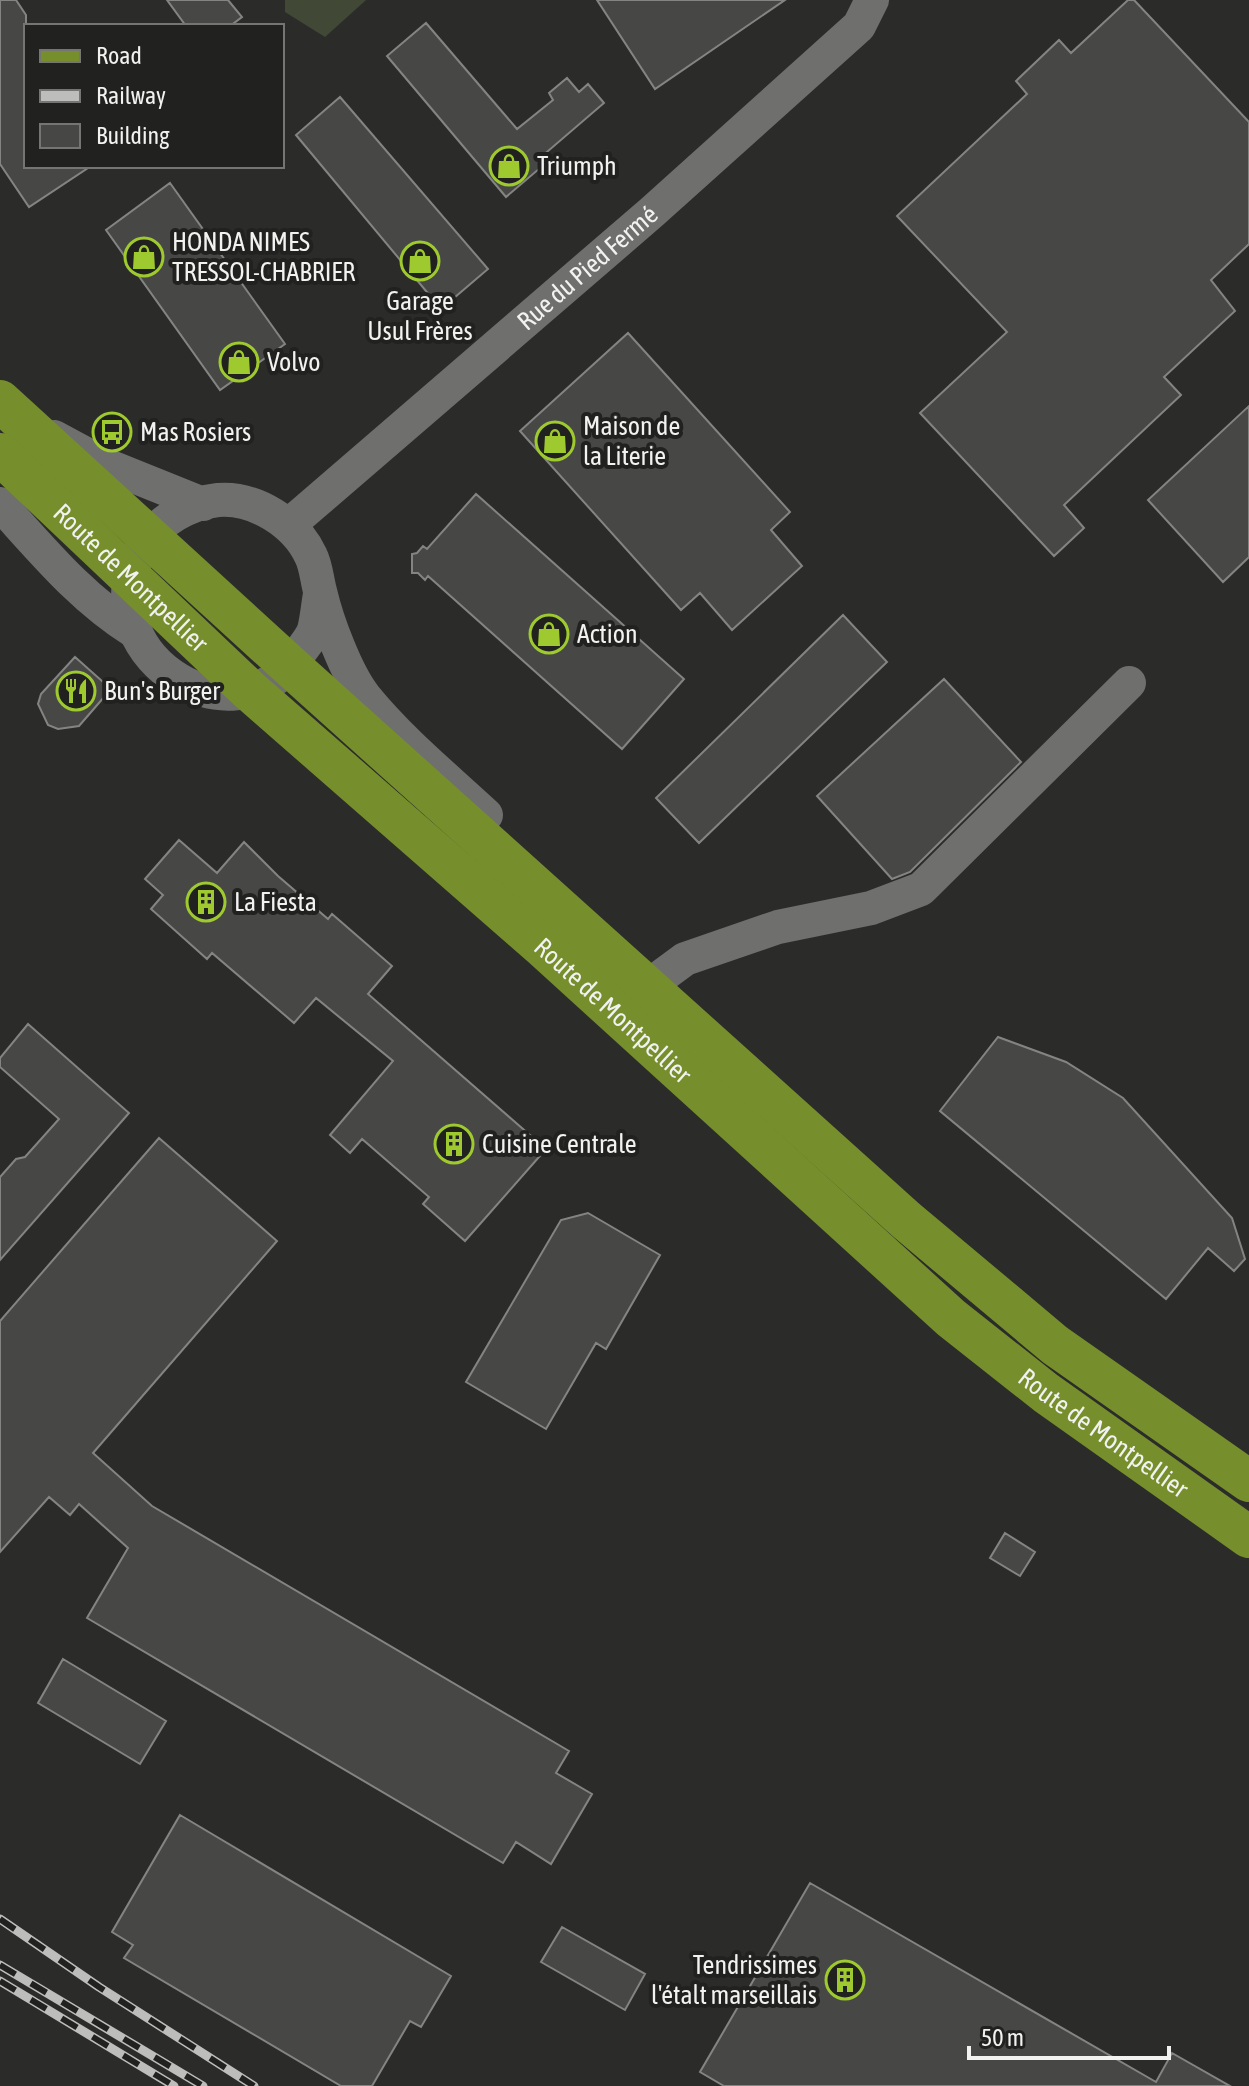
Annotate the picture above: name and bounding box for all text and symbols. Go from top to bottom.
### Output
legend [24,24,284,168]
text: Road [96,42,142,69]
text: Railway [96,82,166,109]
text: Building [96,122,170,149]
shop icon: Triumph [488,145,530,187]
place label: Triumph [537,151,617,181]
street label: Rue du Pied Fermé [511,199,664,336]
place label: HONDA NIMES TRESSOL-CHABRIER [172,227,355,287]
shop icon: HONDA NIMES TRESSOL-CHABRIER [123,236,165,278]
shop icon: Garage Usul Frères [399,240,441,282]
place label: Garage Usul Frères [367,286,473,346]
shop icon: Volvo [218,341,260,383]
place label: Volvo [267,347,320,377]
bus stop icon: Mas Rosiers [91,411,133,453]
place label: Maison de la Literie [583,411,680,471]
place label: Mas Rosiers [140,417,251,447]
shop icon: Maison de la Literie [534,420,576,462]
street label: Route de Montpellier [47,498,214,658]
shop icon: Action [528,613,570,655]
place label: Action [577,619,638,649]
restaurant icon: Bun's Burger [55,670,97,712]
place label: Bun's Burger [104,676,220,706]
building icon: La Fiesta [185,881,227,923]
place label: La Fiesta [234,887,317,917]
street label: Route de Montpellier [528,932,698,1090]
building icon: Cuisine Centrale [433,1123,475,1165]
place label: Cuisine Centrale [482,1129,637,1159]
street label: Route de Montpellier [1013,1362,1194,1504]
place label: Tendrissimes l'étalt marseillais [651,1950,817,2010]
building icon: Tendrissimes l'étalt marseillais [824,1959,866,2001]
scale bar [969,2010,1169,2060]
text: 50 m [981,2024,1024,2051]

